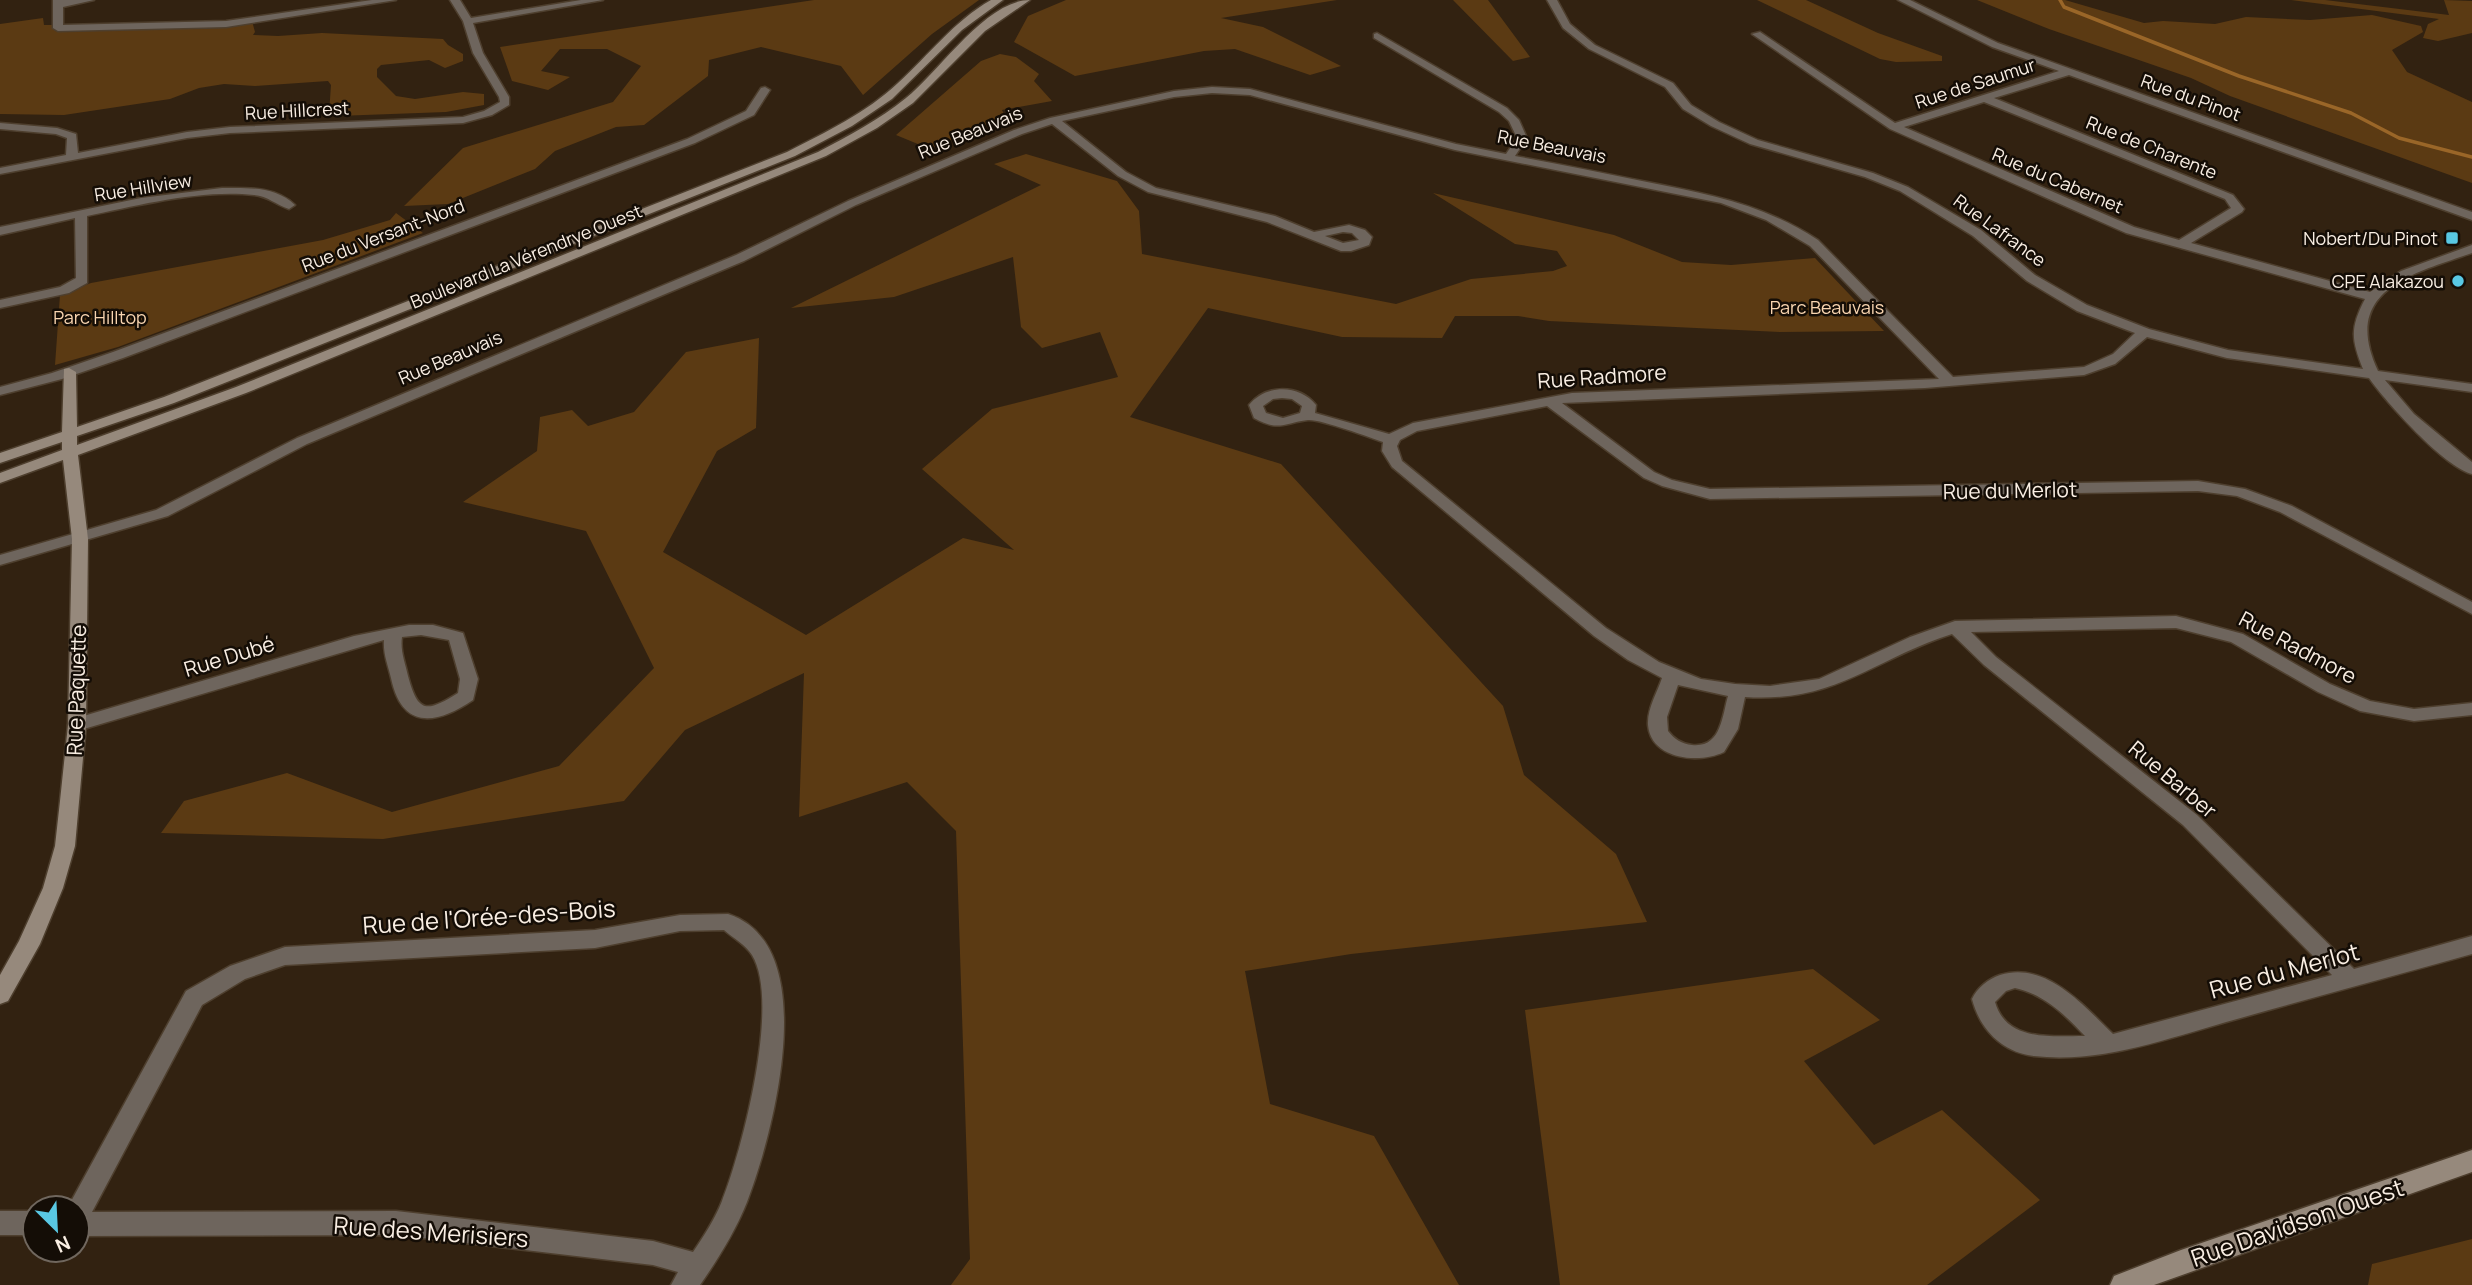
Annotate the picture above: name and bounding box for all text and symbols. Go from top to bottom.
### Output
street label: Rue de Saumur [1912,52,2039,114]
street label: Rue du Pinot [2138,68,2244,126]
street label: Rue Hillcrest [244,95,350,125]
street label: Rue Beauvais [914,100,1026,164]
street label: Rue de Charente [2083,110,2221,184]
street label: Rue Beauvais [1495,124,1609,168]
street label: Rue du Cabernet [1989,142,2127,218]
street label: Rue Hillview [93,167,194,207]
street label: Rue Lafrance [1949,188,2051,272]
street label: Rue du Versant-Nord [298,193,468,277]
street label: Boulevard La Vérendrye Ouest [407,198,645,314]
place label: Nobert/Du Pinot [2303,226,2438,250]
marker: Nobert/Du Pinot [2444,230,2460,246]
place label: CPE Alakazou [2332,269,2444,293]
marker: CPE Alakazou [2450,273,2466,289]
park label: Parc Beauvais [1770,295,1884,319]
park label: Parc Hilltop [53,305,147,329]
street label: Rue Beauvais [394,324,506,390]
street label: Rue Radmore [1537,358,1667,394]
street label: Rue du Merlot [1942,475,2078,505]
street label: Rue Radmore [2234,604,2362,690]
street label: Rue Paquette [60,624,92,756]
street label: Rue Dubé [180,629,278,683]
street label: Rue Barber [2123,734,2223,824]
street label: Rue de l'Orée-des-Bois [361,891,617,941]
street label: Rue du Merlot [2205,934,2363,1006]
street label: Rue Davidson Ouest [2186,1170,2408,1274]
north arrow [21,1194,91,1264]
street label: Rue des Merisiers [332,1208,530,1254]
text: N [51,1230,74,1259]

